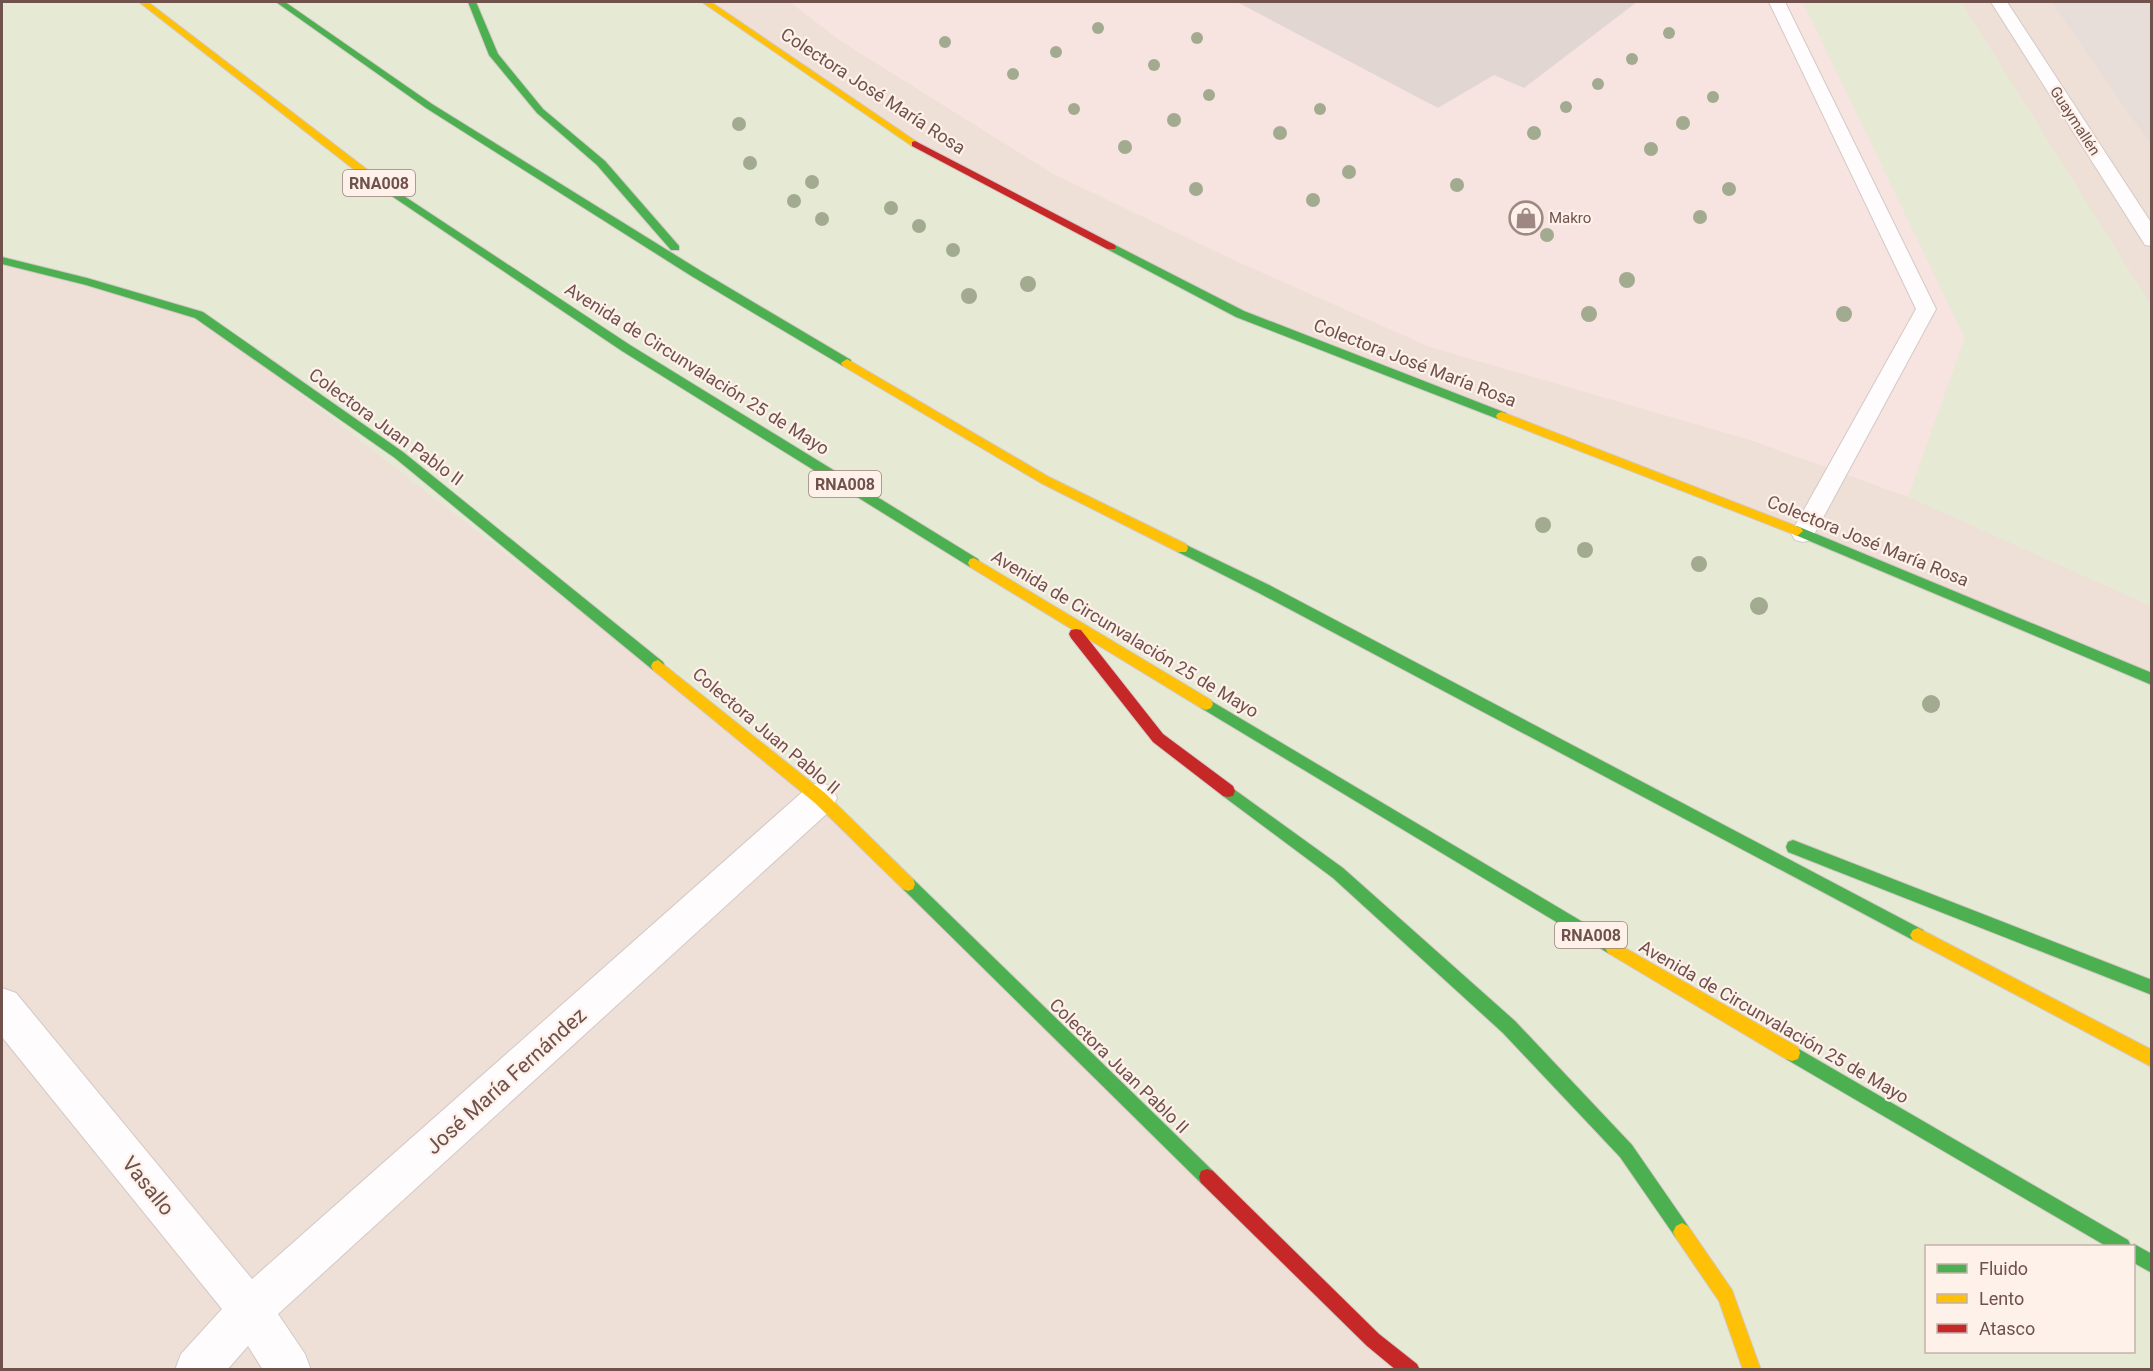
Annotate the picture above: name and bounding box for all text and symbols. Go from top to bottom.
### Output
street label: Colectora José María Rosa [777,23,969,158]
street label: Guaymallén [2046,83,2104,159]
road number: RNA008 [343,170,415,196]
shop icon: Makro [1508,200,1544,236]
place label: Makro [1549,209,1591,227]
street label: Avenida de Circunvalación 25 de Mayo [561,278,833,459]
street label: Colectora José María Rosa [1311,314,1520,411]
street label: Colectora Juan Pablo II [305,364,467,490]
road number: RNA008 [809,471,881,497]
street label: Colectora José María Rosa [1764,490,1972,591]
street label: Avenida de Circunvalación 25 de Mayo [988,545,1262,722]
street label: Colectora Juan Pablo II [689,663,844,798]
road number: RNA008 [1555,922,1627,948]
street label: Avenida de Circunvalación 25 de Mayo [1636,936,1913,1108]
street label: Colectora Juan Pablo II [1045,994,1193,1138]
street label: José María Fernández [421,1003,591,1159]
street label: Vasallo [117,1152,179,1220]
legend [1925,1245,2135,1353]
text: Fluido [1979,1258,2028,1279]
text: Lento [1979,1288,2024,1309]
text: Atasco [1979,1318,2035,1339]

